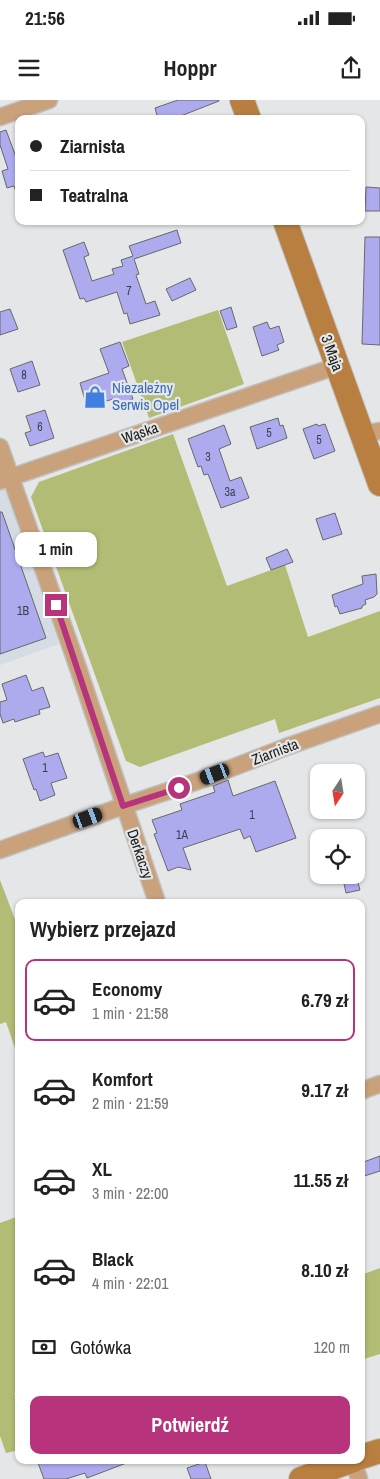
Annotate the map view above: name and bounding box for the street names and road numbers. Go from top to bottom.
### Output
street label: 3 Maja [316,332,349,374]
street label: Wąska [119,417,161,449]
street label: Ziarnista [248,733,301,770]
street label: Derkaczy [122,826,159,882]

